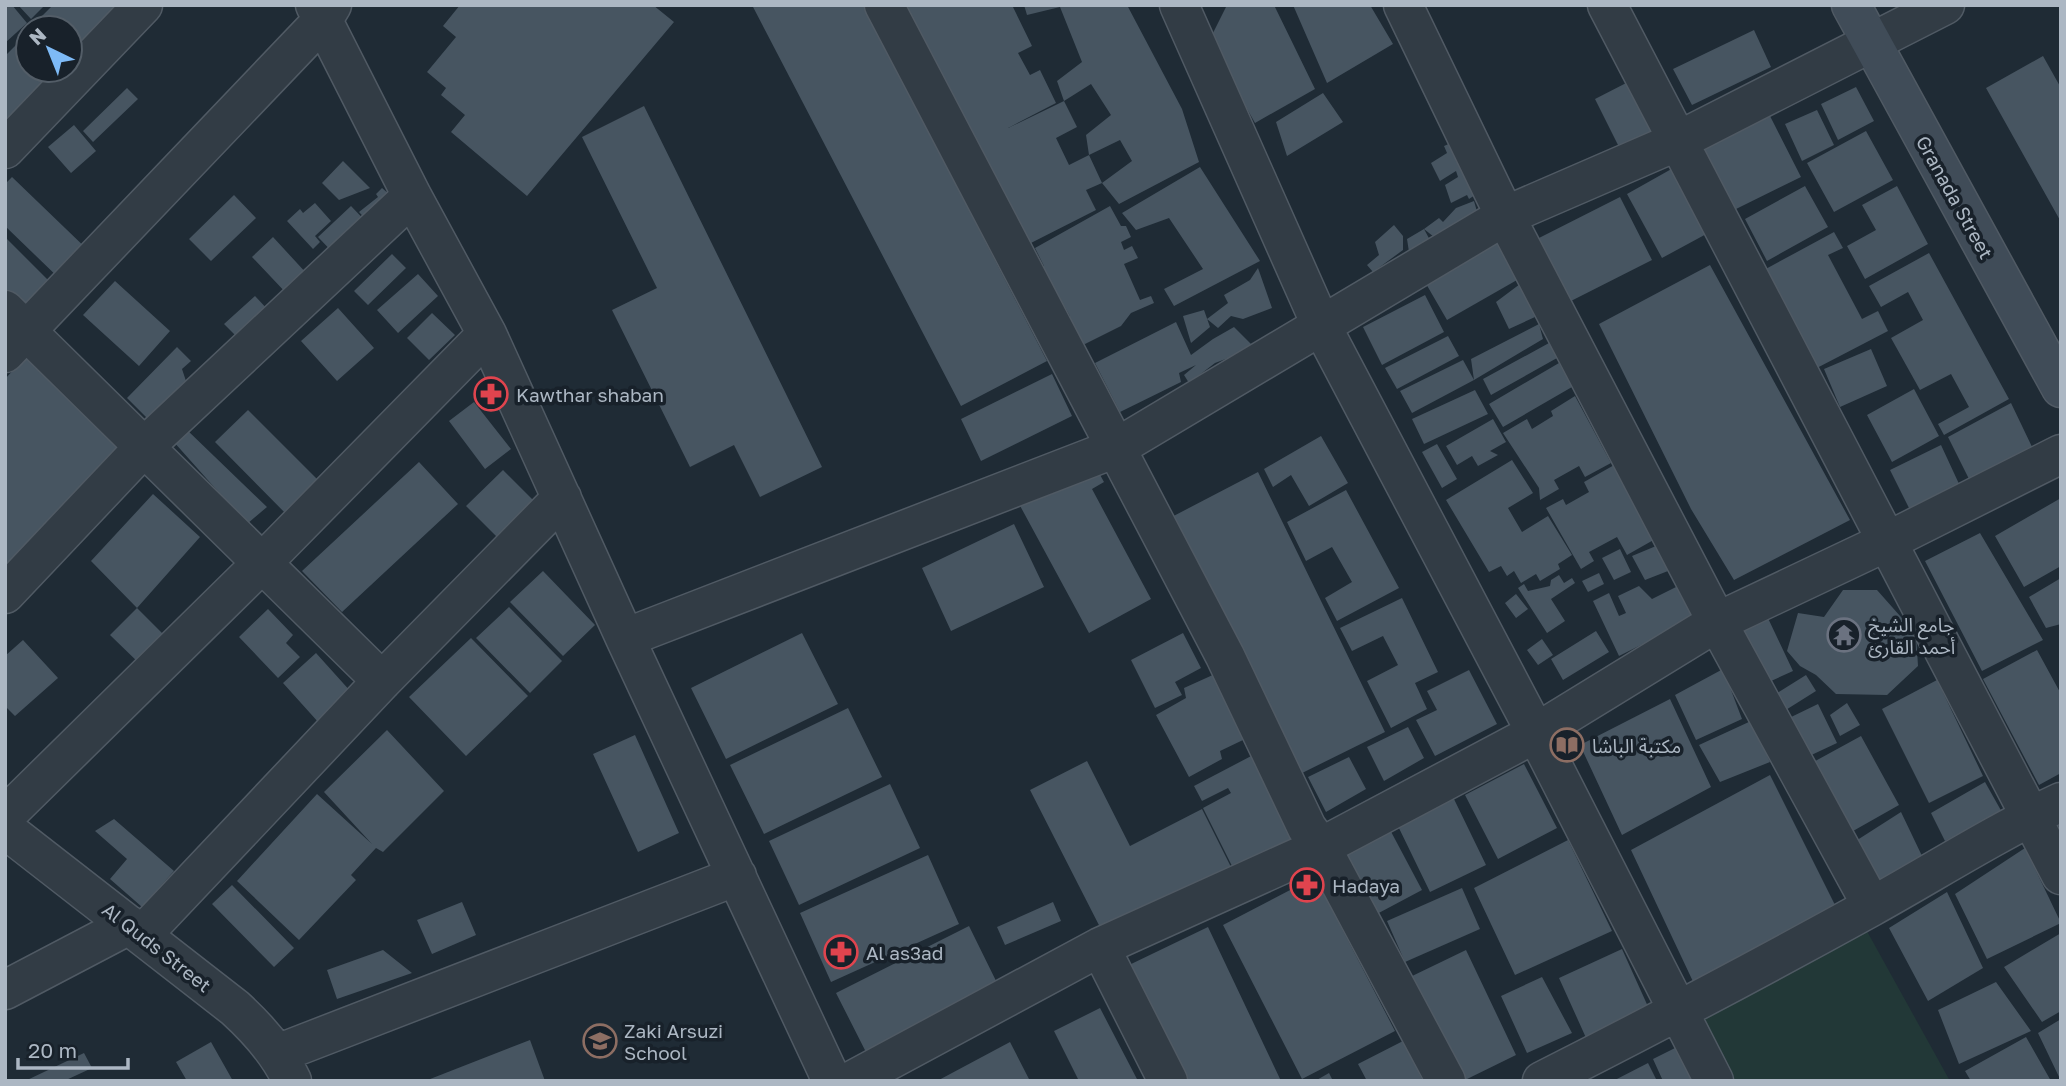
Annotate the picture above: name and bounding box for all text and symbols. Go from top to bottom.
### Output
north arrow [14,14,84,84]
text: N [24,23,50,50]
street label: Granada Street [1912,131,1998,263]
pharmacy icon: Kawthar shaban [472,375,510,413]
place label: Kawthar shaban [516,383,664,406]
place label: جامع الشيخ أحمد القارئ [1868,613,1956,659]
temple icon: جامع الشيخ أحمد القارئ [1825,616,1863,654]
library icon: مكتبة الباشا [1548,726,1586,764]
place label: مكتبة الباشا [1592,734,1681,757]
pharmacy icon: Hadaya [1288,866,1326,904]
place label: Hadaya [1332,874,1400,897]
street label: Al Quds Street [98,897,216,997]
pharmacy icon: Al as3ad [822,933,860,971]
place label: Al as3ad [866,941,944,964]
place label: Zaki Arsuzi School [624,1019,723,1064]
school or university icon: Zaki Arsuzi School [581,1022,619,1060]
scale bar [18,1026,128,1070]
text: 20 m [28,1037,77,1063]

